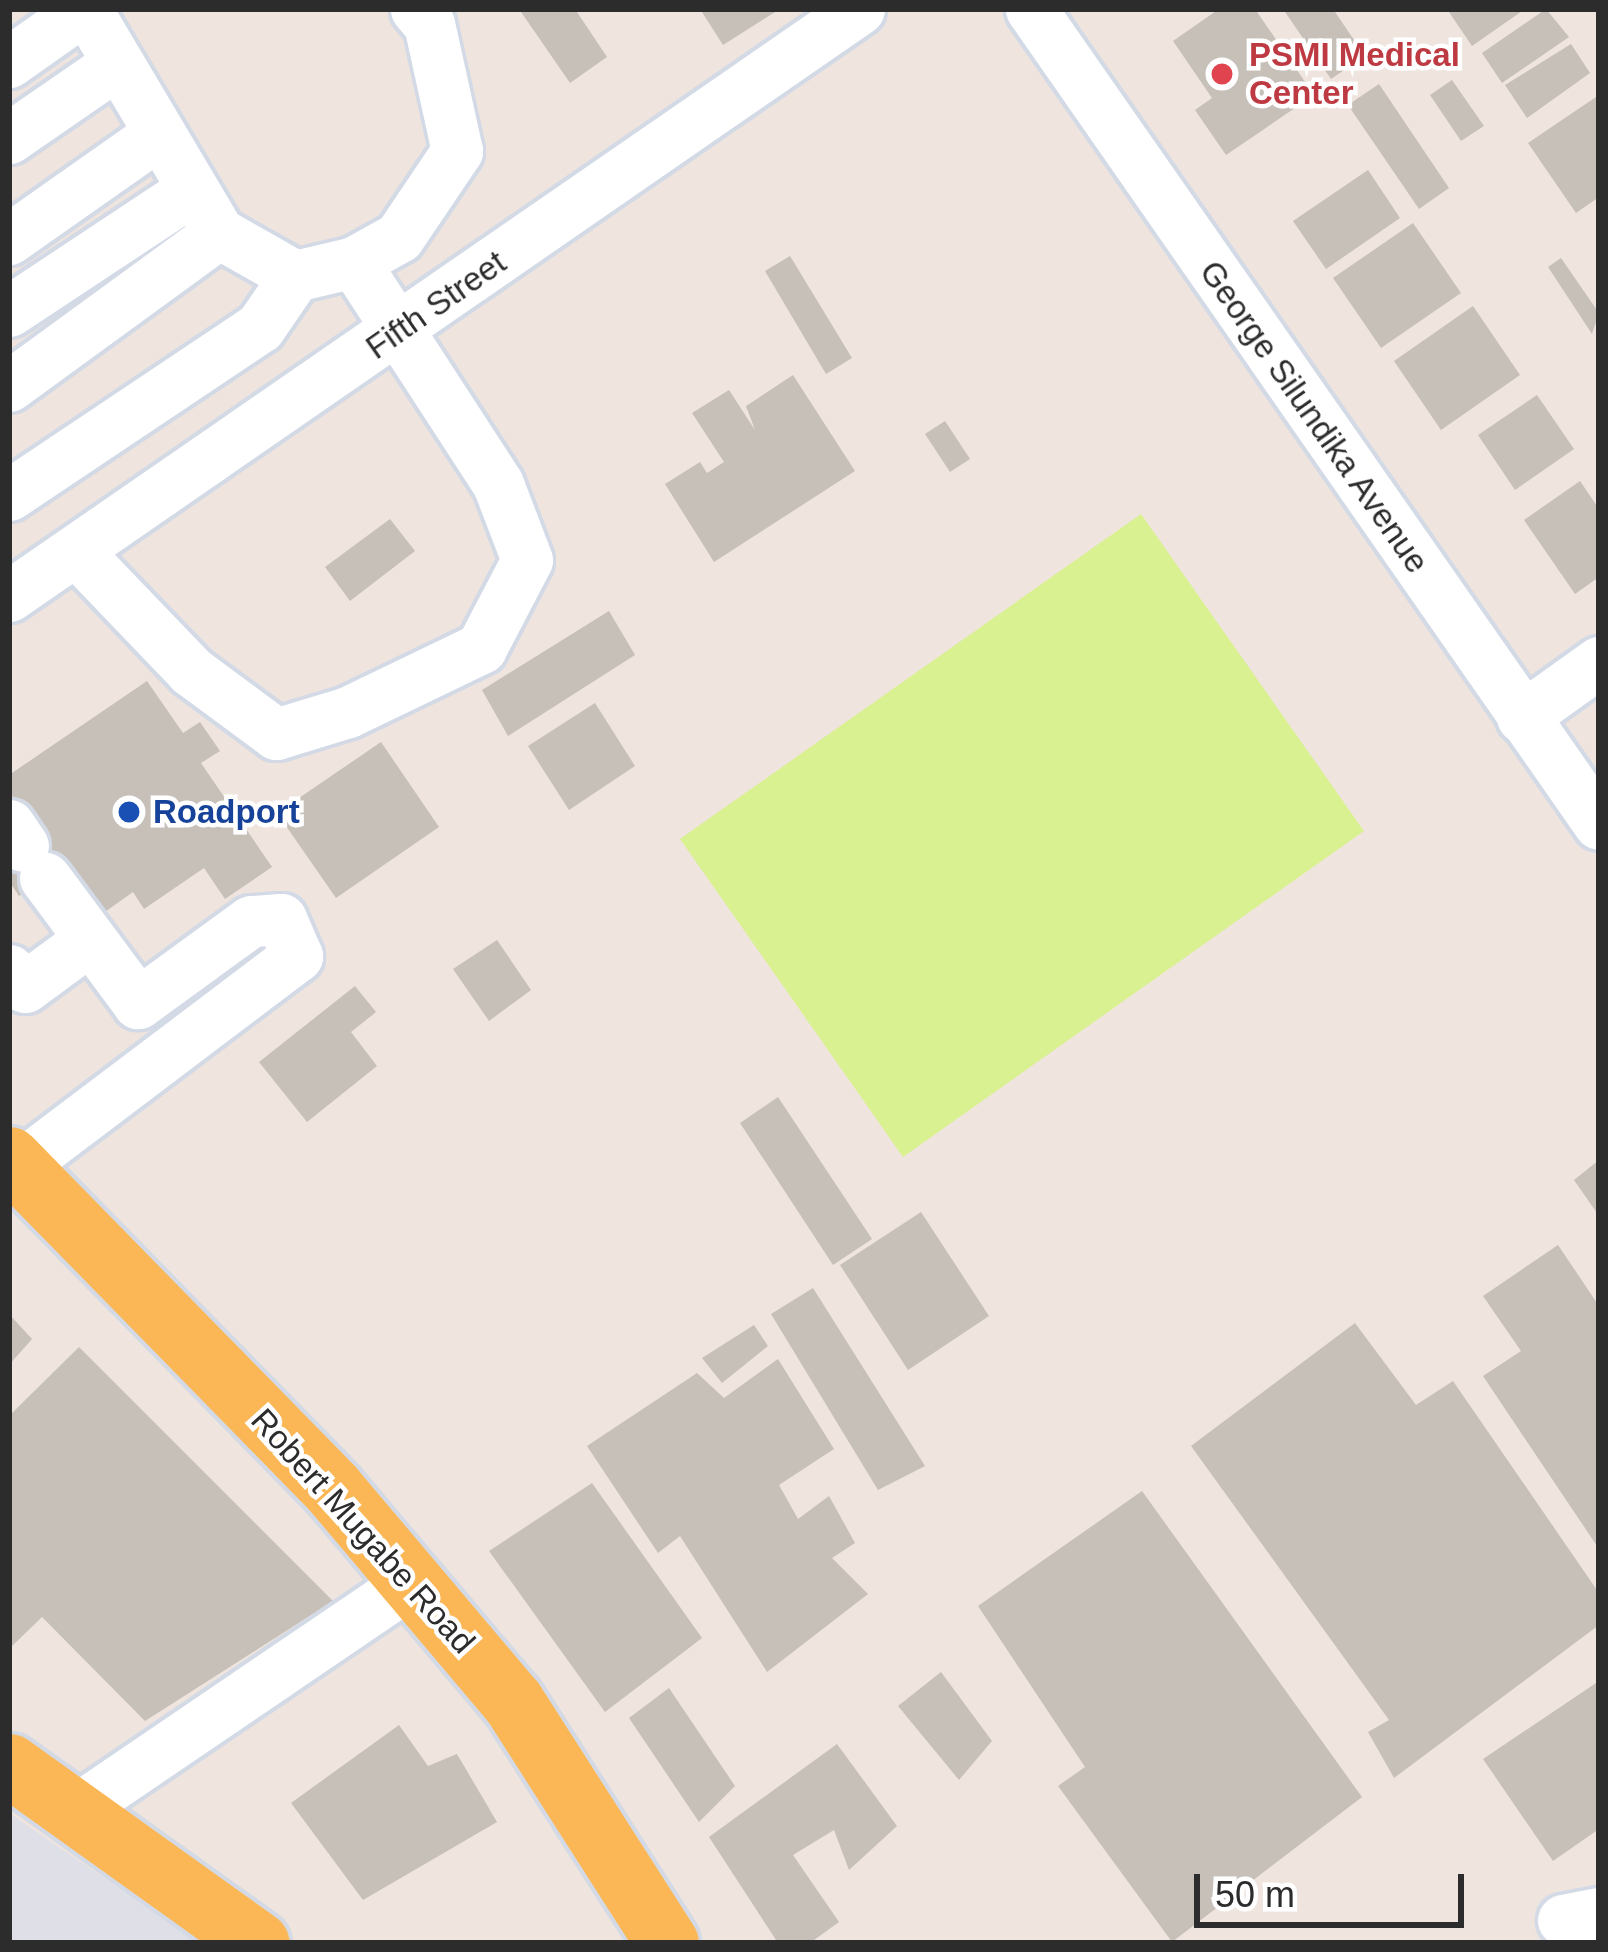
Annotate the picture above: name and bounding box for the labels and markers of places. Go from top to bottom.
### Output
place label: PSMI Medical Center [1249,35,1460,113]
marker: PSMI Medical Center [1206,58,1238,90]
place label: Roadport [153,792,300,832]
marker: Roadport [116,799,142,825]

